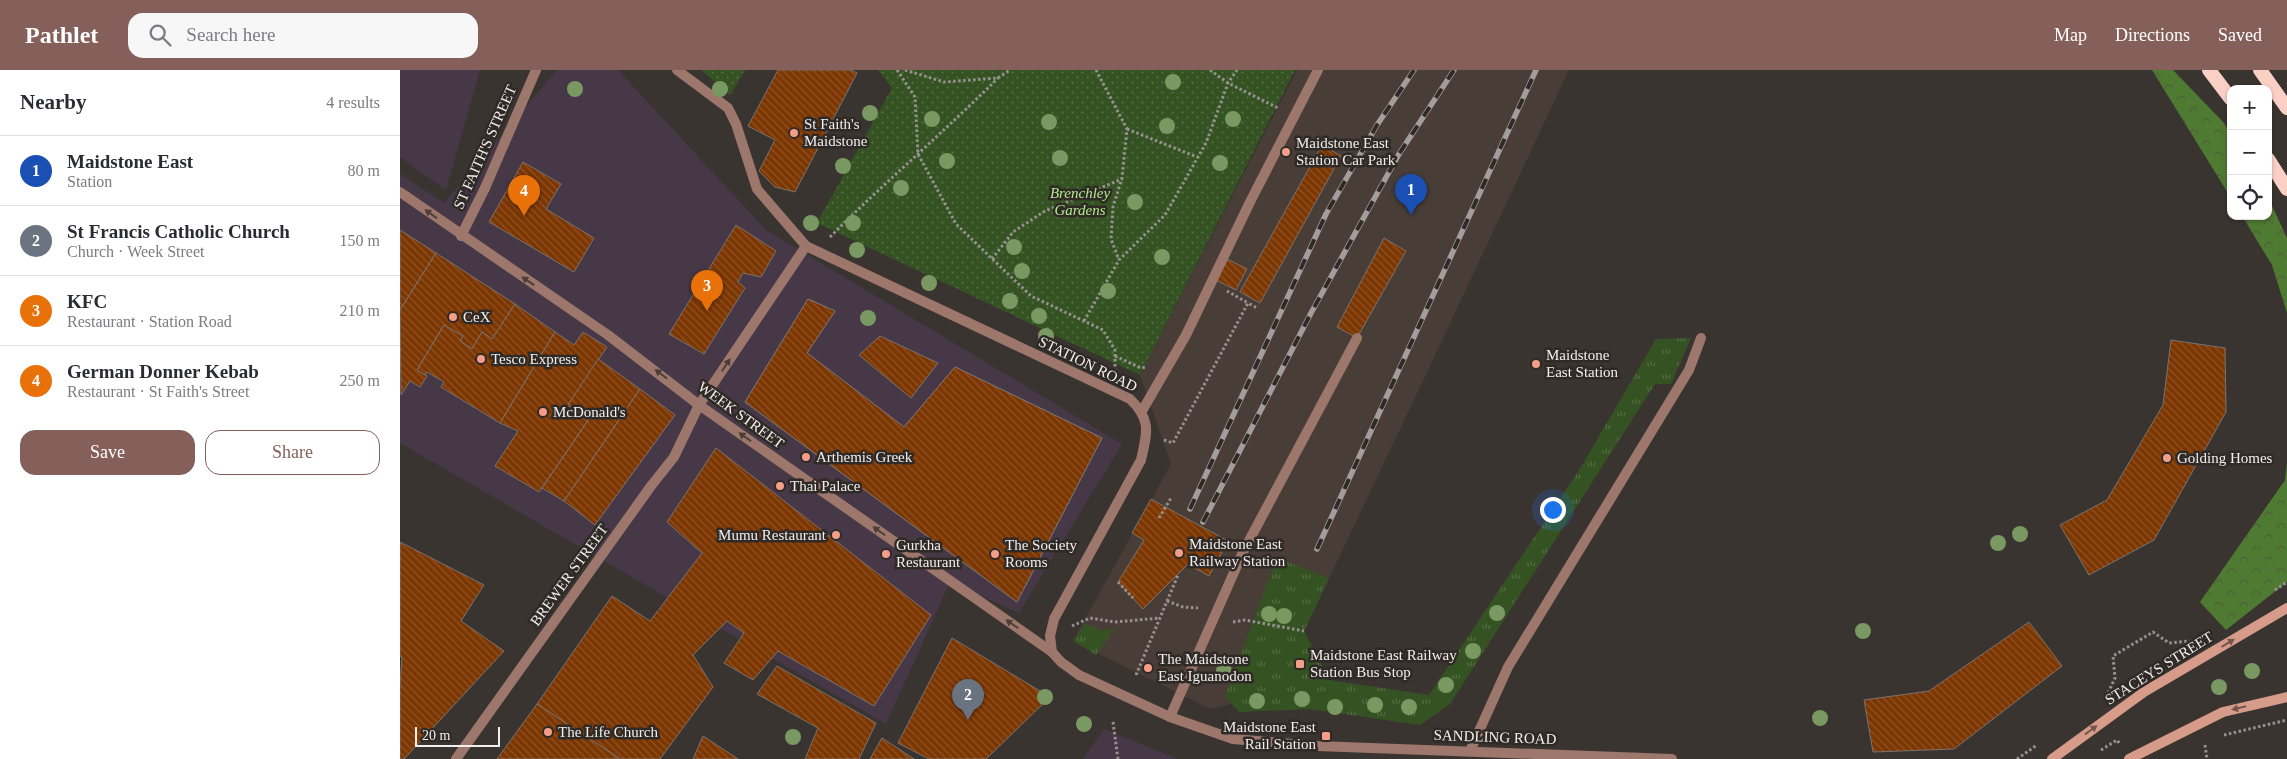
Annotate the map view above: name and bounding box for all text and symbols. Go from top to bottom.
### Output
search box [128,13,478,58]
icon: search [146,21,174,49]
text: Pathlet [25,22,98,48]
text: Search here [186,24,275,45]
text: Map [2054,25,2087,45]
text: Directions [2115,25,2190,45]
text: Saved [2218,25,2262,45]
street label: ST FAITH'S STREET [450,83,520,211]
map controls [2227,85,2272,220]
button: + [2227,85,2272,130]
text: Nearby [20,90,87,114]
text: 4 results [326,94,380,111]
place label: St Faith's Maidstone [804,116,868,149]
marker: St Faith's Maidstone [788,127,800,139]
button: − [2227,130,2272,175]
place label: Maidstone East Station Car Park [1296,135,1396,168]
marker: Maidstone East Station Car Park [1280,146,1292,158]
text: Maidstone East [67,151,193,172]
text: 1 [32,162,40,179]
text: 80 m [348,162,380,179]
text: Station [67,173,112,190]
pin: 1 [1395,174,1427,215]
pin: 4 [508,175,540,216]
button: locate [2227,175,2272,220]
park label: Brenchley Gardens [1050,185,1110,218]
one-way arrow [424,209,437,219]
text: St Francis Catholic Church [67,221,290,242]
text: 2 [32,232,40,249]
text: 150 m [340,232,380,249]
text: Church · Week Street [67,243,204,260]
pin: 3 [691,270,723,311]
one-way arrow [521,276,535,286]
text: KFC [67,291,107,312]
text: 3 [32,302,40,319]
text: 210 m [340,302,380,319]
place label: CeX [463,309,491,325]
marker: CeX [447,311,459,323]
text: Restaurant · Station Road [67,313,232,330]
street label: STATION ROAD [1036,333,1140,395]
place label: Maidstone East Station [1546,347,1619,380]
place label: Tesco Express [491,351,577,367]
marker: Tesco Express [475,353,487,365]
one-way arrow [721,358,731,371]
marker: Maidstone East Station [1530,358,1542,370]
text: German Donner Kebab [67,361,259,382]
one-way arrow [654,369,668,379]
text: 4 [32,372,40,389]
text: 250 m [340,372,380,389]
street label: WEEK STREET [695,379,787,451]
text: Restaurant · St Faith's Street [67,383,249,400]
place label: McDonald's [553,404,626,420]
marker: McDonald's [537,406,549,418]
button: Save [20,430,195,475]
button: Share [205,430,380,475]
one-way arrow [738,432,752,442]
place label: Arthemis Greek [816,449,913,465]
place label: Golding Homes [2177,450,2273,466]
marker: Arthemis Greek [800,451,812,463]
marker: Golding Homes [2161,452,2173,464]
place label: Thai Palace [790,478,861,494]
marker: Thai Palace [774,480,786,492]
your location [1540,497,1566,523]
street label: BREWER STREET [527,521,611,629]
one-way arrow [872,526,885,536]
place label: Mumu Restaurant [718,527,827,543]
marker: Mumu Restaurant [830,529,842,541]
place label: Maidstone East Railway Station [1189,536,1286,569]
place label: Gurkha Restaurant [896,537,961,570]
place label: The Society Rooms [1005,537,1078,570]
marker: Maidstone East Railway Station [1173,547,1185,559]
marker: Gurkha Restaurant [880,548,892,560]
marker: The Society Rooms [989,548,1001,560]
one-way arrow [1005,619,1019,629]
street label: STACEYS STREET [2102,628,2216,708]
one-way arrow [2221,638,2234,647]
place label: Maidstone East Railway Station Bus Stop [1310,647,1457,680]
place label: The Maidstone East Iguanodon [1158,651,1252,684]
marker: Maidstone East Railway Station Bus Stop [1294,658,1306,670]
marker: The Maidstone East Iguanodon [1142,662,1154,674]
pin: 2 [952,679,984,720]
one-way arrow [2232,704,2247,712]
place label: Maidstone East Rail Station [1223,719,1317,752]
scale bar [415,724,500,747]
place label: The Life Church [558,724,658,740]
one-way arrow [2084,725,2098,735]
marker: The Life Church [542,726,554,738]
street label: SANDLING ROAD [1433,727,1557,747]
text: 20 m [422,728,450,743]
marker: Maidstone East Rail Station [1320,730,1332,742]

